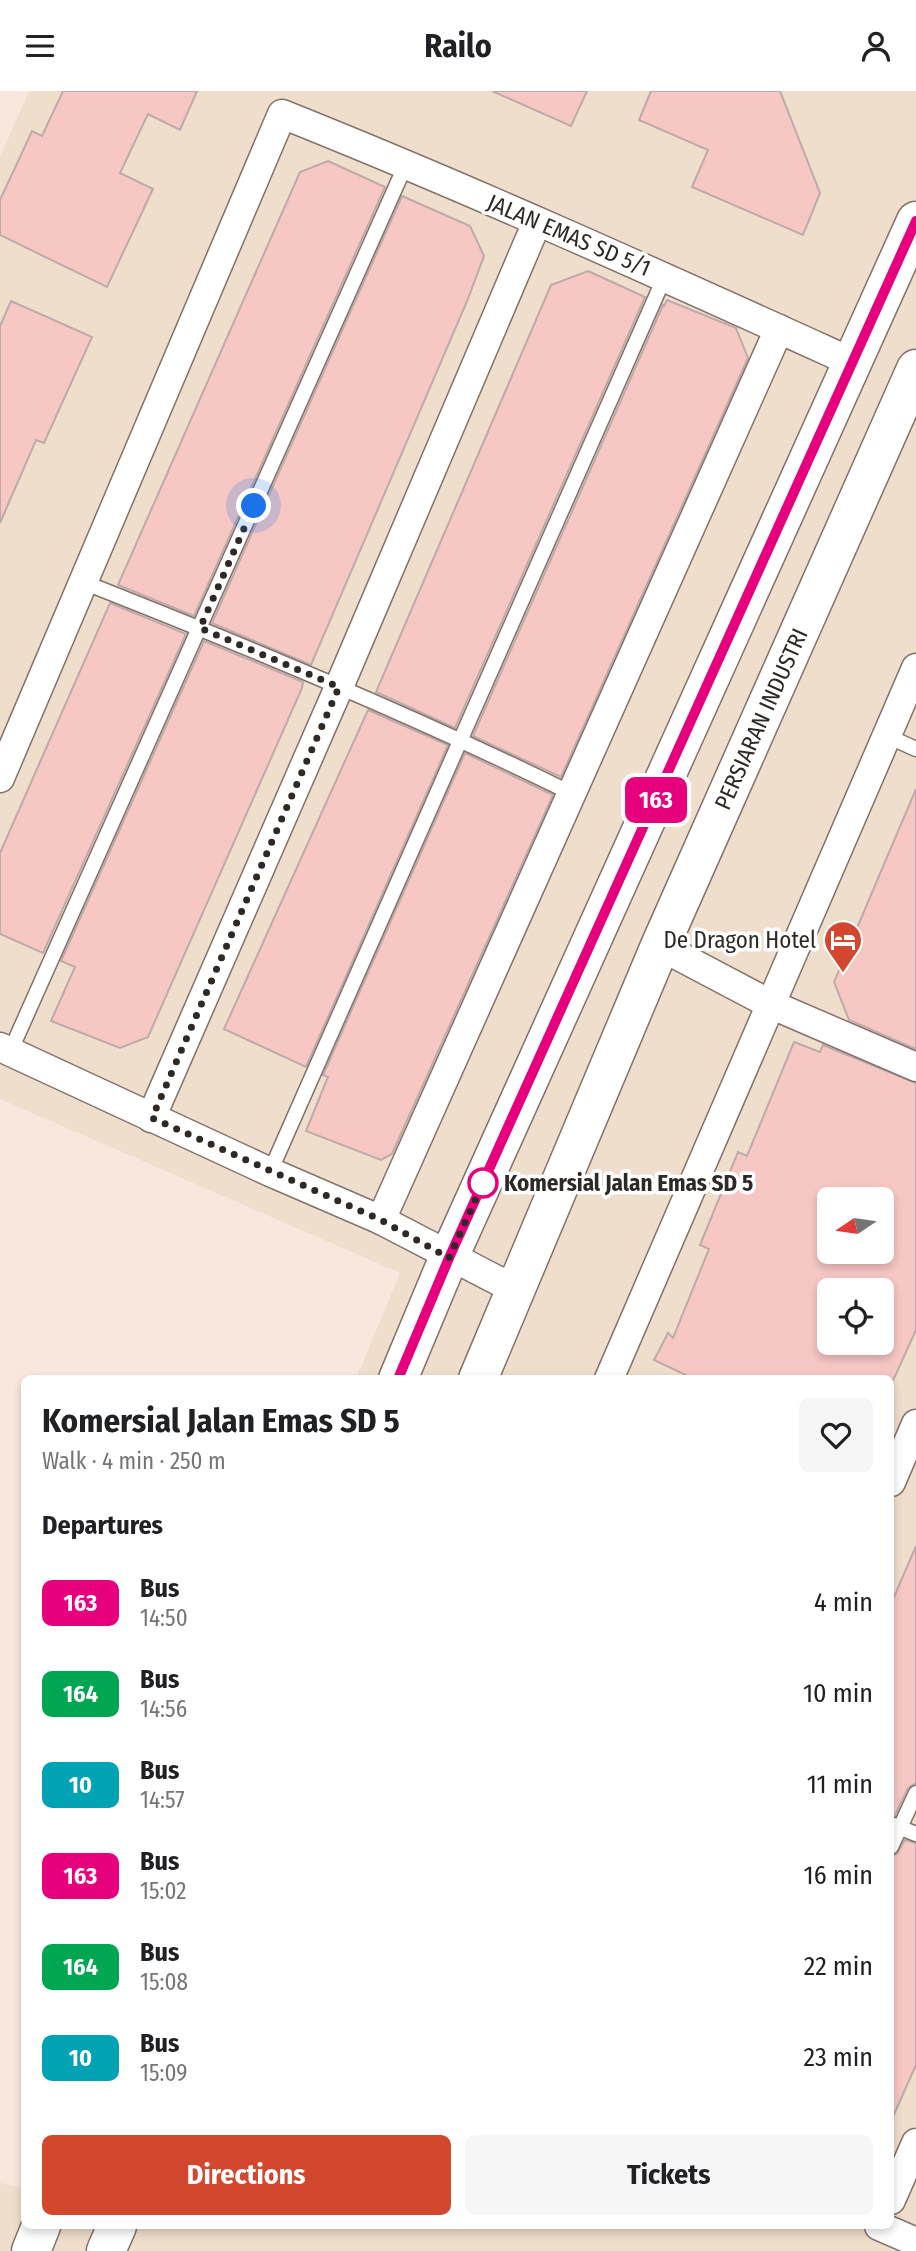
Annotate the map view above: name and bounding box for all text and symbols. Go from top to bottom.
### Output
icon: menu [21,27,59,65]
text: Railo [424,27,492,65]
icon: person [857,27,895,65]
street label: JALAN EMAS SD 5/1 [483,188,655,282]
your location [236,488,271,523]
street label: PERSIARAN INDUSTRI [708,624,814,814]
line badge: 163 [616,777,696,823]
text: 163 [639,786,673,814]
hotel icon: De Dragon Hotel [822,919,864,974]
place label: De Dragon Hotel [663,926,816,954]
marker: Komersial Jalan Emas SD 5 [468,1168,498,1198]
place label: Komersial Jalan Emas SD 5 [504,1169,753,1197]
north arrow [817,1187,894,1263]
map controls [817,1187,894,1355]
button: locate [817,1278,894,1355]
button: heart [799,1398,873,1472]
text: Komersial Jalan Emas SD 5 [42,1401,400,1441]
text: Walk · 4 min · 250 m [42,1447,226,1475]
text: Departures [42,1510,163,1541]
text: Bus [140,1573,179,1604]
text: 4 min [814,1587,873,1618]
text: 163 [64,1589,97,1617]
text: 14:50 [140,1604,188,1632]
text: Bus [140,1664,179,1695]
text: 10 min [803,1678,873,1709]
text: 164 [63,1680,98,1708]
text: 14:56 [140,1695,187,1723]
text: Bus [140,1755,179,1786]
text: 11 min [807,1769,873,1800]
text: 10 [69,1771,92,1799]
text: 14:57 [140,1786,184,1814]
text: Bus [140,1846,179,1877]
text: 16 min [804,1860,873,1891]
text: 163 [64,1862,97,1890]
text: 15:02 [140,1877,186,1905]
text: Bus [140,1937,179,1968]
text: 22 min [804,1951,873,1982]
text: 164 [63,1953,98,1981]
text: 15:08 [140,1968,188,1996]
text: Bus [140,2028,179,2059]
text: 23 min [804,2042,873,2073]
text: 10 [69,2044,92,2072]
text: 15:09 [140,2059,187,2087]
button: Directions [42,2135,451,2215]
button: Tickets [465,2135,873,2215]

